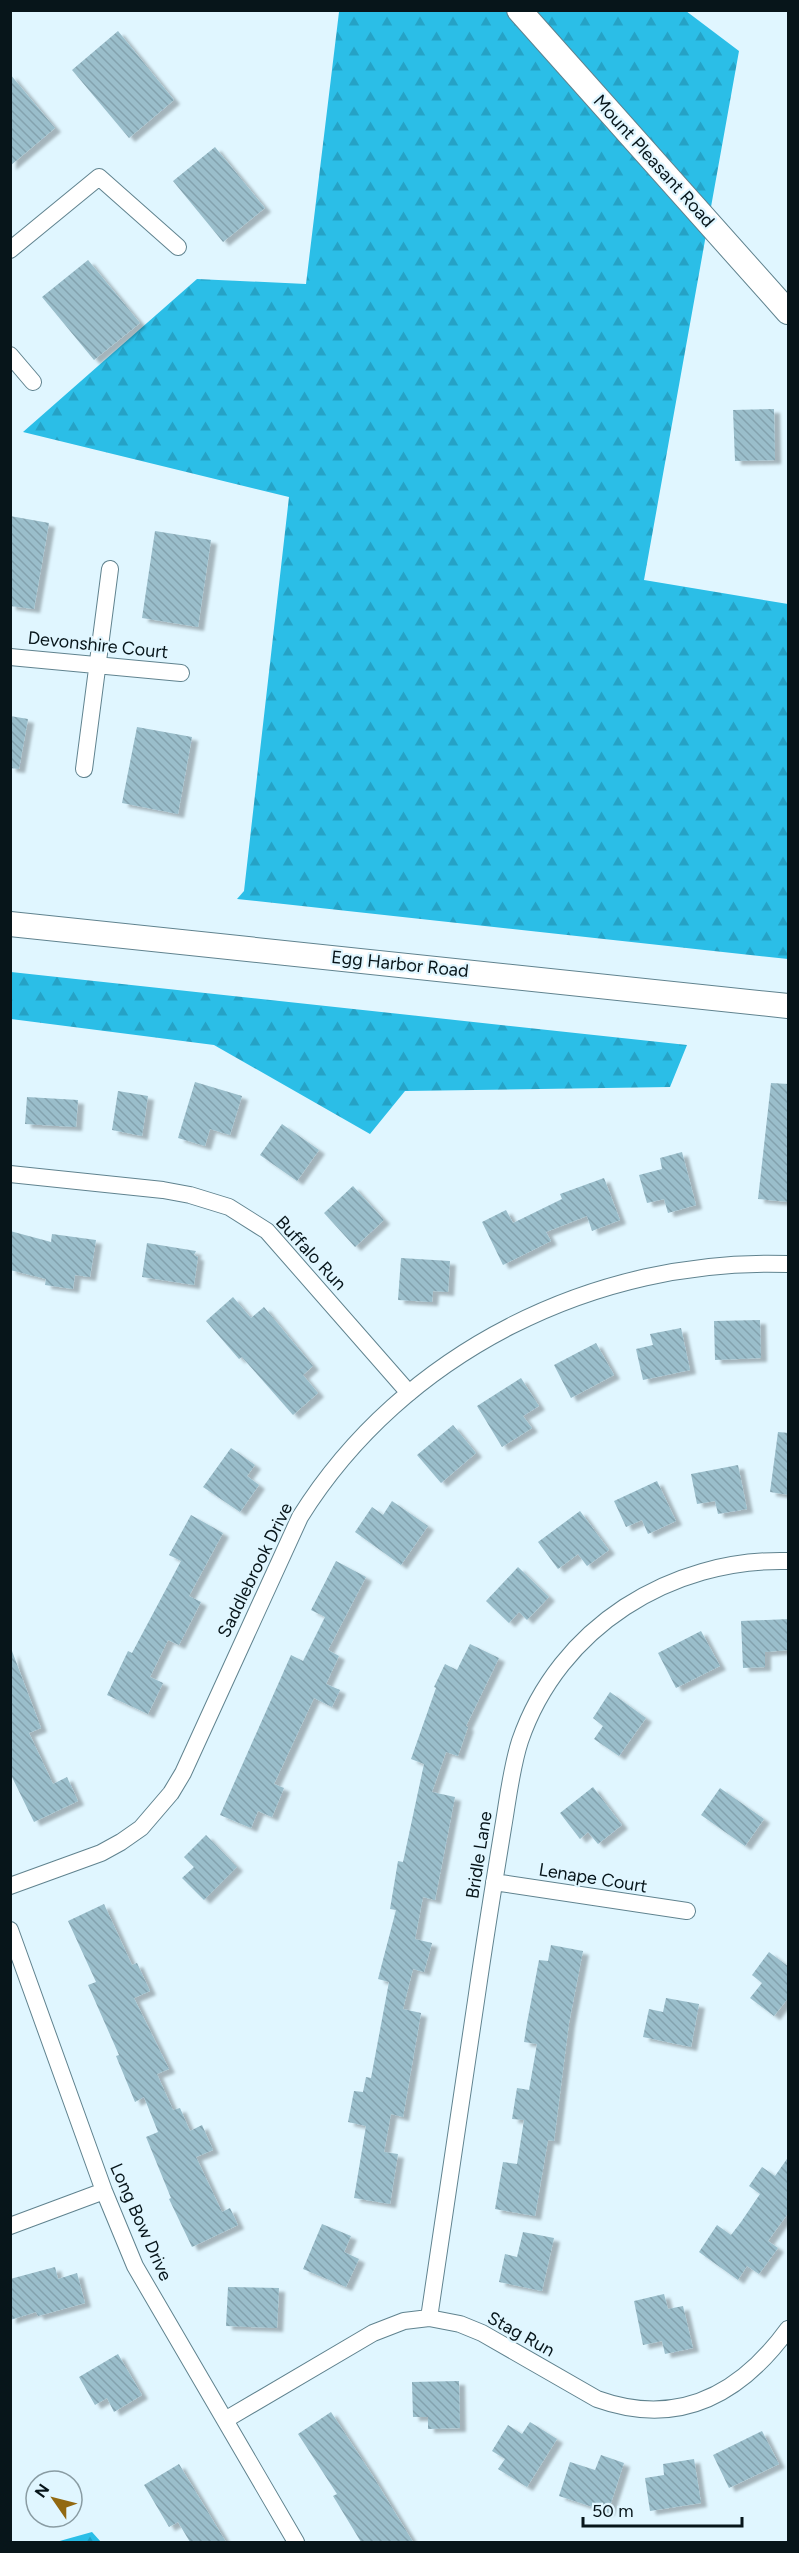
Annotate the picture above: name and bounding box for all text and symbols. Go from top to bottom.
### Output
street label: Mount Pleasant Road [589,90,719,232]
street label: Devonshire Court [27,627,169,663]
street label: Egg Harbor Road [330,946,470,982]
street label: Buffalo Run [271,1211,351,1295]
street label: Saddlebrook Drive [213,1499,297,1641]
street label: Bridle Lane [461,1809,497,1900]
street label: Lenape Court [537,1859,649,1897]
street label: Long Bow Drive [105,2160,177,2284]
street label: Stag Run [484,2307,558,2361]
north arrow [24,2469,84,2529]
text: N [31,2480,53,2501]
scale bar [583,2490,742,2528]
text: 50 m [592,2500,634,2522]

